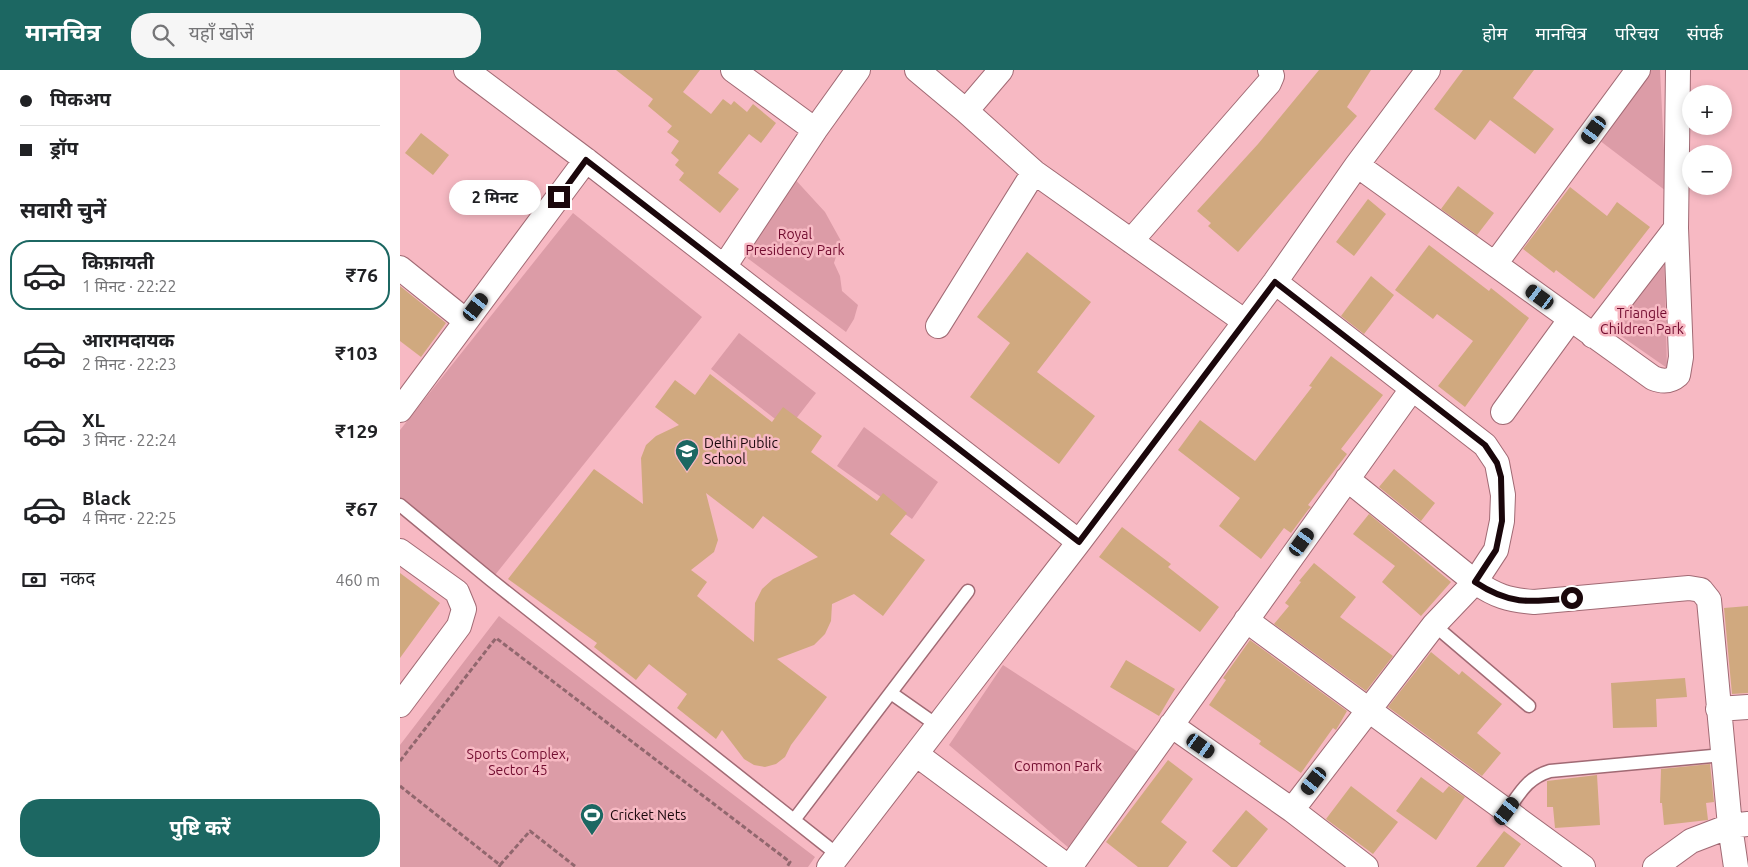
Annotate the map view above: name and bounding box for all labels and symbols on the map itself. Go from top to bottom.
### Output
car [1579,113,1608,147]
callout: 2 मिनट [449,180,542,214]
route end [548,186,570,208]
park label: Royal Presidency Park [745,226,845,258]
car [1523,282,1556,312]
car [460,291,491,323]
park label: Triangle Children Park [1600,305,1684,337]
place label: Delhi Public School [704,435,779,467]
school or university icon: Delhi Public School [674,438,700,472]
car [1287,525,1316,559]
route start [1561,587,1583,609]
car [1184,731,1217,761]
park label: Sports Complex, Sector 45 [467,746,569,778]
park label: Common Park [1014,758,1102,774]
car [1298,765,1329,797]
car [1491,795,1522,827]
sports icon: Cricket Nets [579,802,605,836]
place label: Cricket Nets [610,807,686,823]

